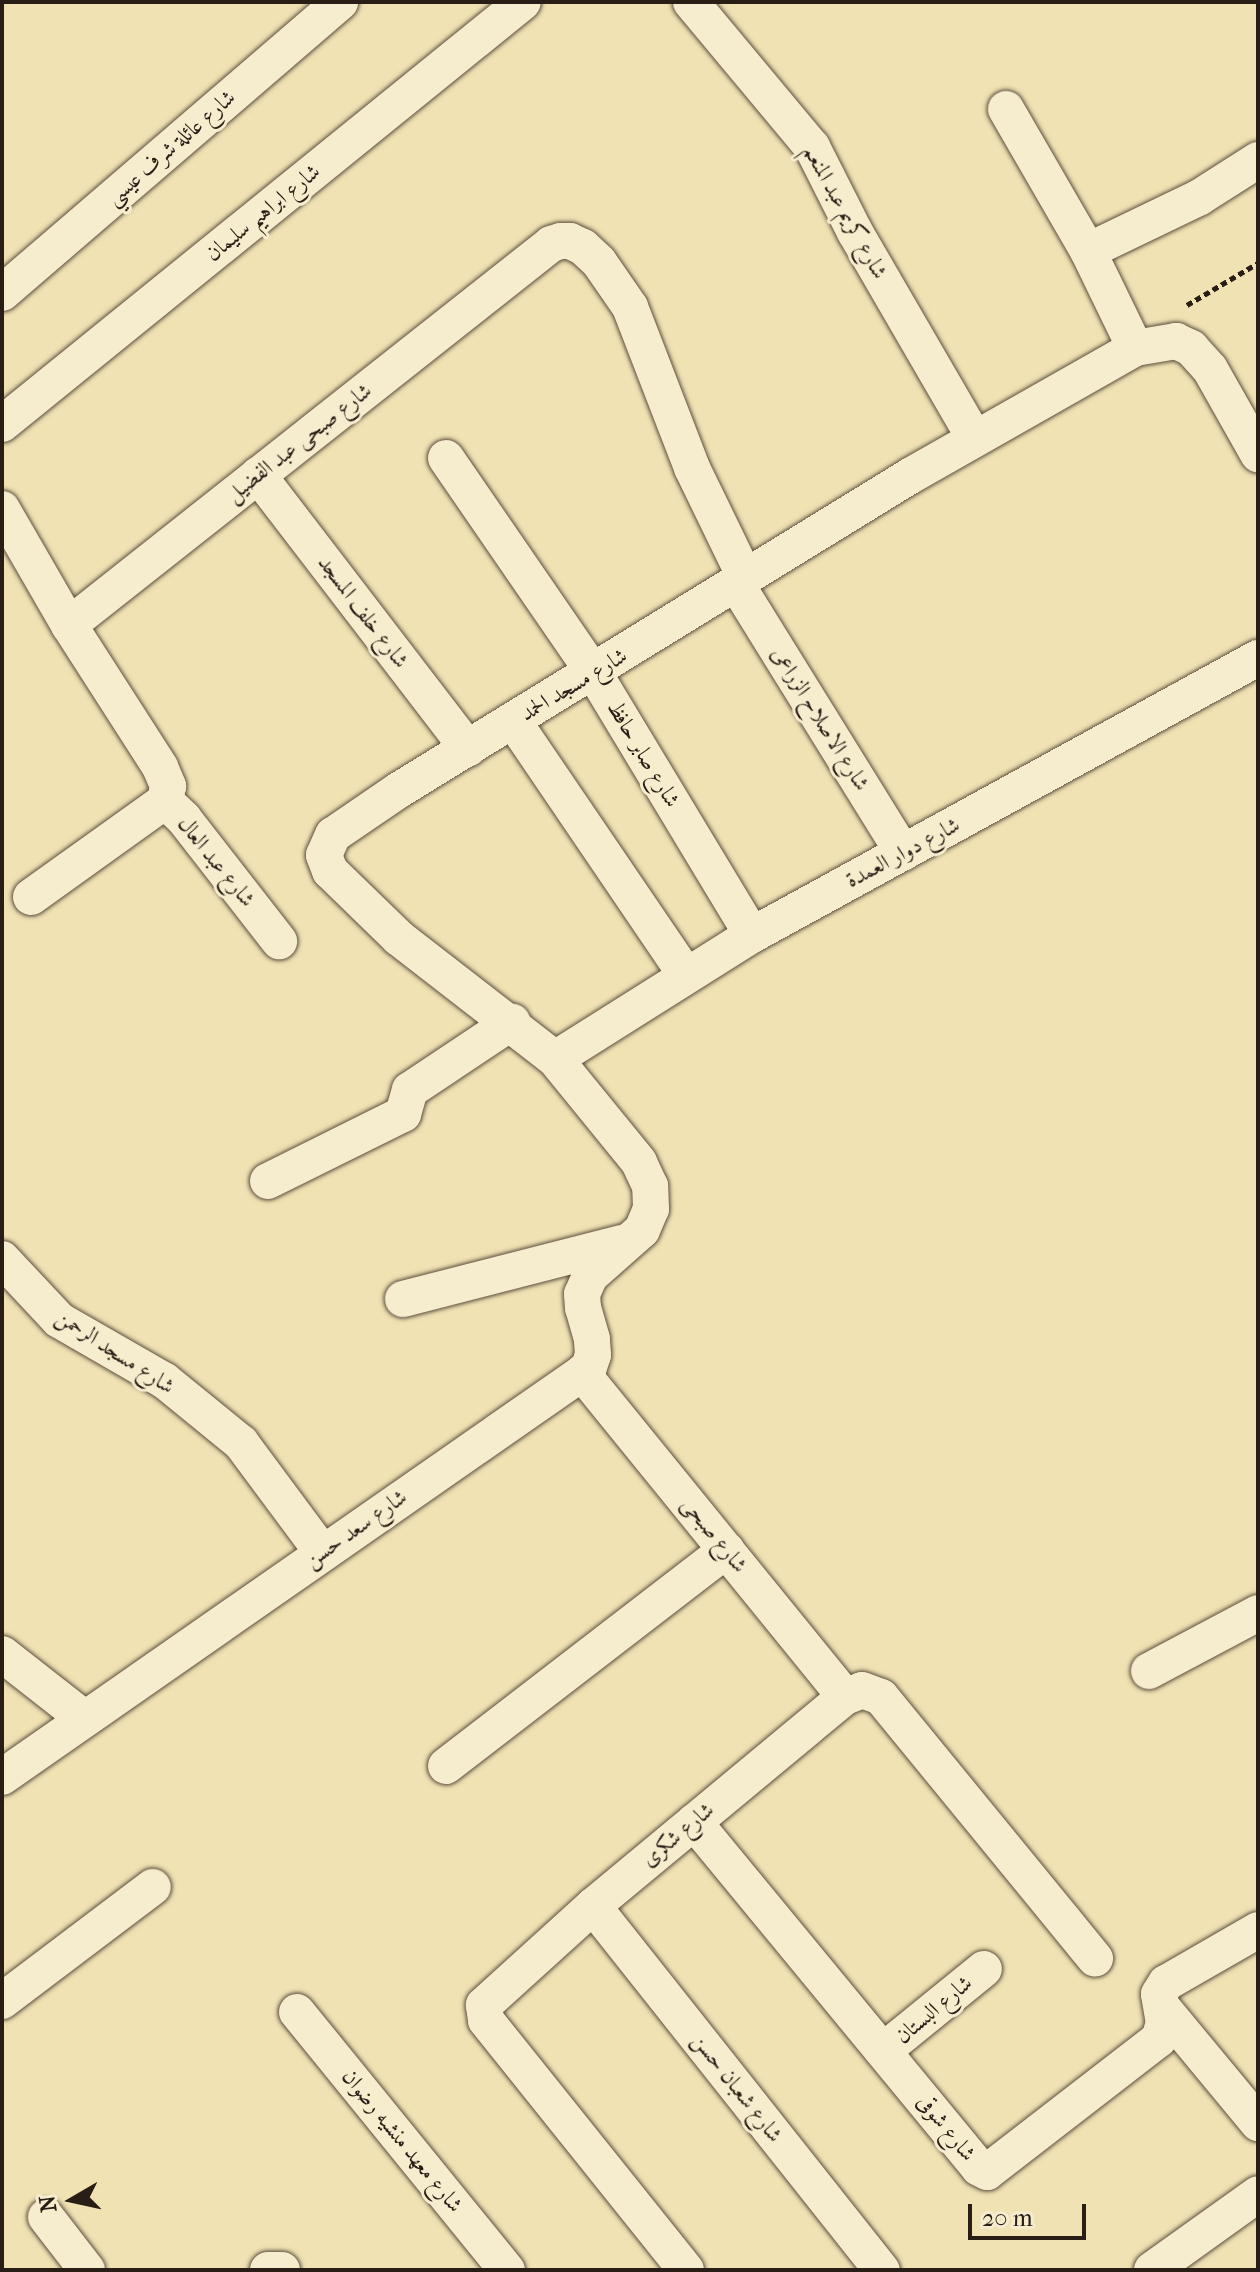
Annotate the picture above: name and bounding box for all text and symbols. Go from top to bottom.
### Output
street label: شارع عائلة شرف عيسي [101,85,241,211]
street label: شارع كريم عبد المنعم [797,140,893,284]
street label: شارع ابراهيم سليمان [200,159,326,267]
street label: شارع صبحى عبد الفضيل [221,378,377,508]
street label: شارع خلف المسجد [312,550,414,674]
street label: شارع الاصلاح الزراعى [765,642,875,796]
street label: شارع مسجد الحمد [516,643,632,727]
street label: شارع صابر حافظ [601,696,685,812]
street label: شارع عبد العال [171,811,261,913]
street label: شارع دوار العمدة [842,812,964,894]
street label: شارع مسجد الرحمن [51,1304,179,1400]
street label: شارع سعد حسن [300,1484,412,1574]
street label: شارع صبحى [675,1492,753,1578]
street label: شارع شكرى [636,1797,720,1873]
street label: شارع البستان [890,1970,978,2050]
street label: شارع شعبان حسن [686,2028,788,2148]
street label: شارع معهد منشيه رضوان [336,2064,468,2218]
street label: شارع شوقى [911,2089,981,2167]
north arrow [32,2160,112,2240]
scale bar [972,2188,1090,2238]
text: N [34,2193,62,2214]
text: 20 m [982,2204,1033,2232]

